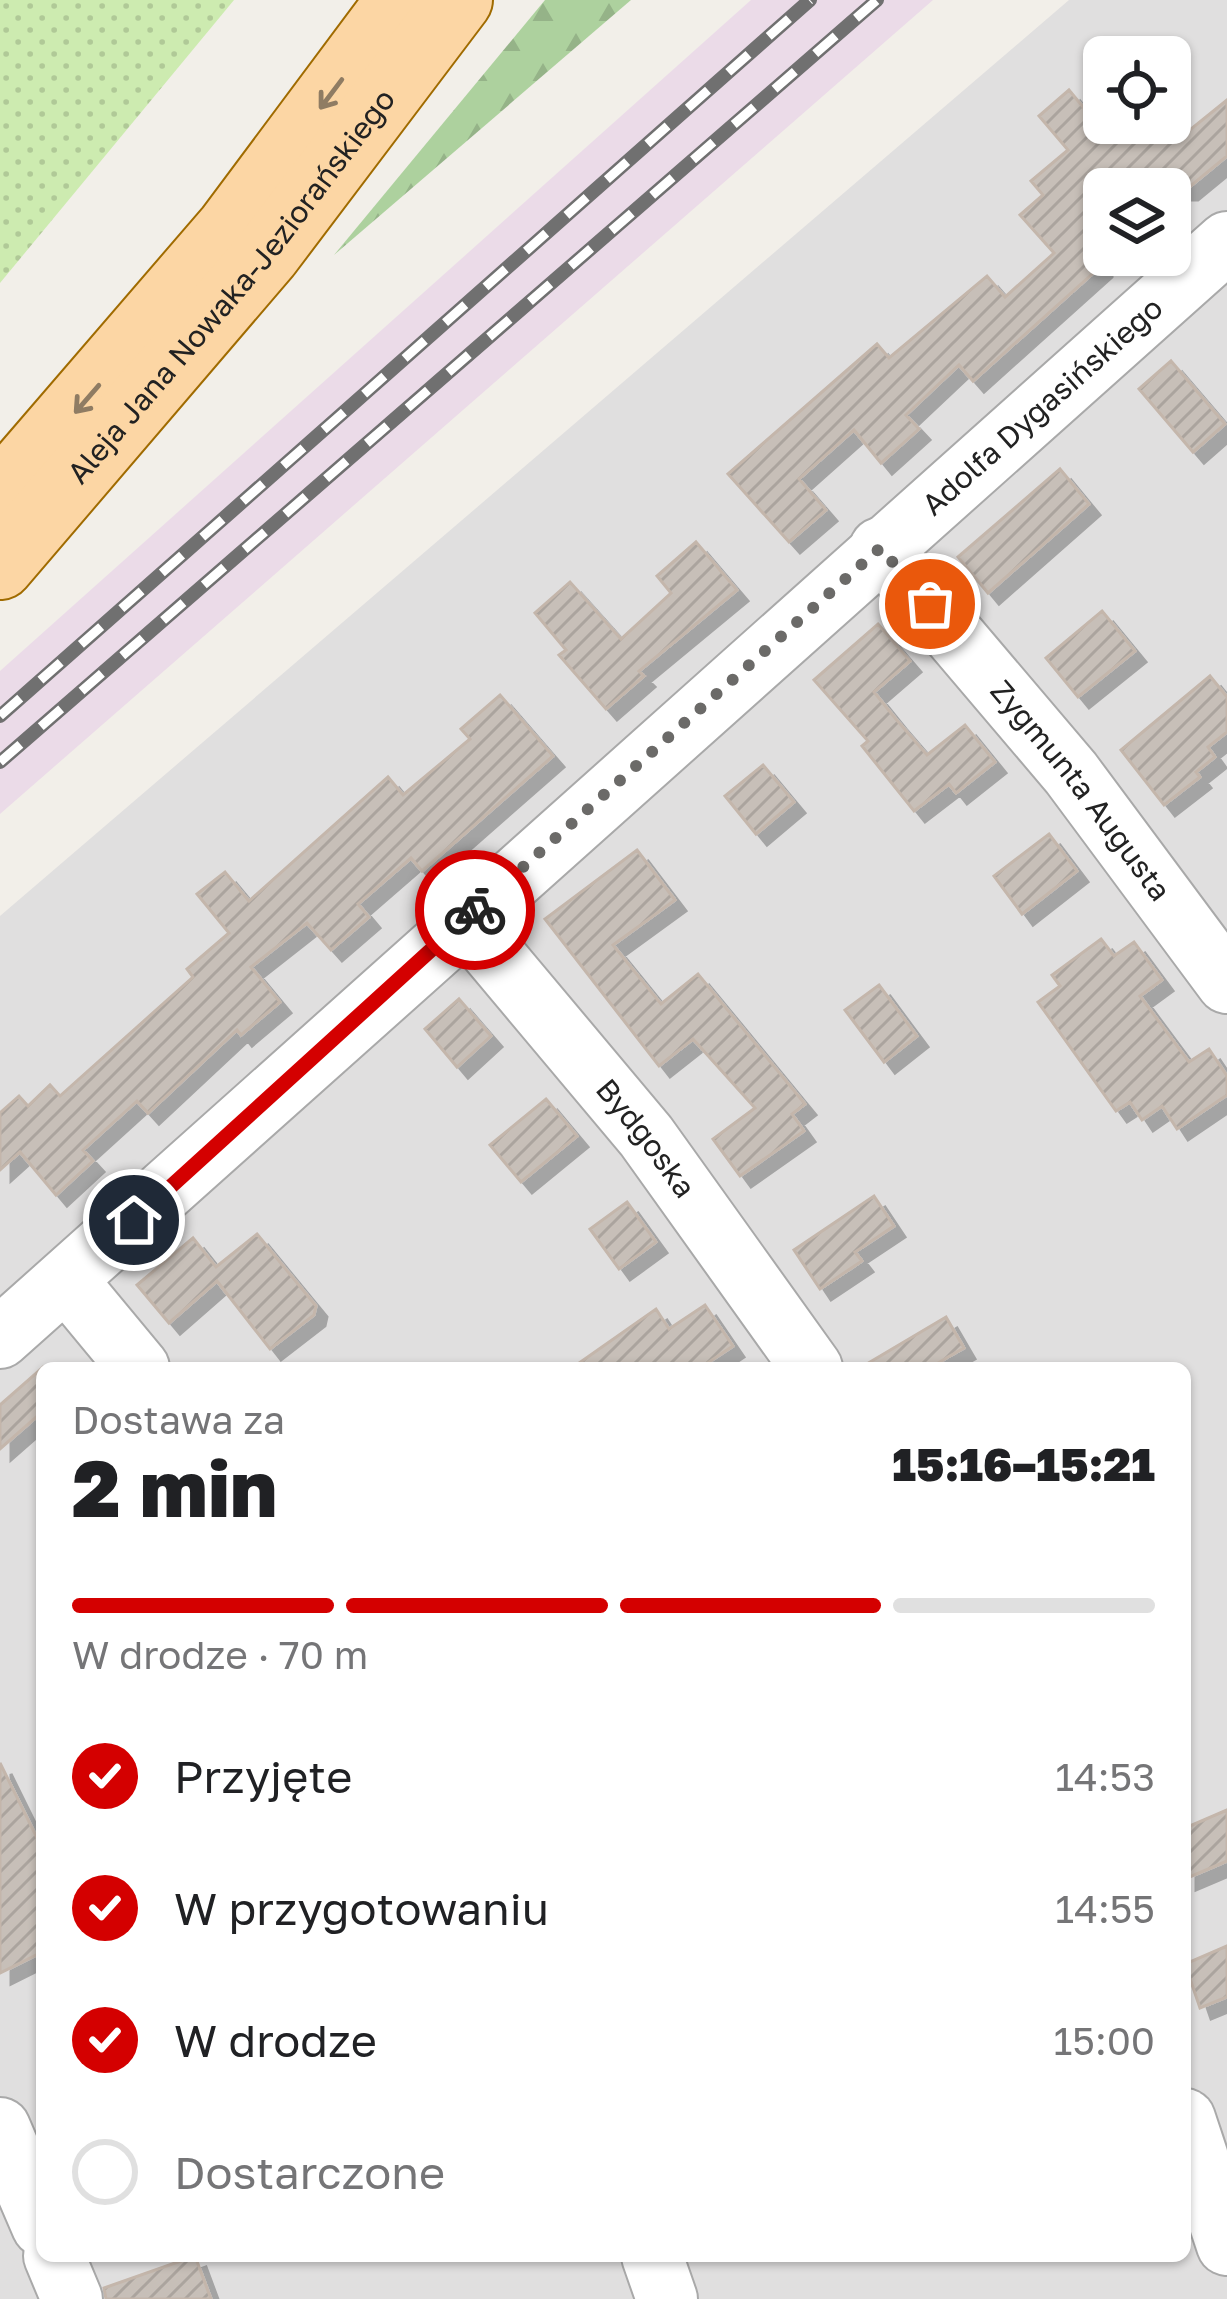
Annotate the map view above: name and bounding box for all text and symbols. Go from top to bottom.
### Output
map controls [1083,36,1191,276]
button: locate [1083,36,1191,144]
one-way arrow [318,77,344,110]
street label: Aleja Jana Nowaka-Jeziorańskiego [60,82,402,491]
button: layers [1083,168,1191,276]
street label: Adolfa Dygasińskiego [914,289,1169,523]
one-way arrow [74,383,102,414]
pin [879,553,981,655]
icon: bag [897,571,963,637]
street label: Zygmunta Augusta [983,673,1179,908]
courier [415,850,535,970]
icon: bike [442,877,508,943]
street label: Bydgoska [589,1071,703,1204]
pin [83,1169,185,1271]
icon: home [101,1187,167,1253]
text: Dostawa za [72,1396,285,1443]
text: 15:16–15:21 [892,1437,1155,1491]
text: 2 min [72,1441,277,1534]
text: W drodze · 70 m [72,1631,368,1678]
icon: check [72,1743,138,1809]
text: Przyjęte [174,1749,352,1803]
text: 14:53 [1055,1753,1155,1800]
icon: check [72,1875,138,1941]
text: W przygotowaniu [174,1881,549,1935]
text: 14:55 [1055,1885,1155,1932]
icon: check [72,2007,138,2073]
text: W drodze [174,2013,377,2067]
text: 15:00 [1053,2017,1155,2064]
text: Dostarczone [174,2145,445,2199]

